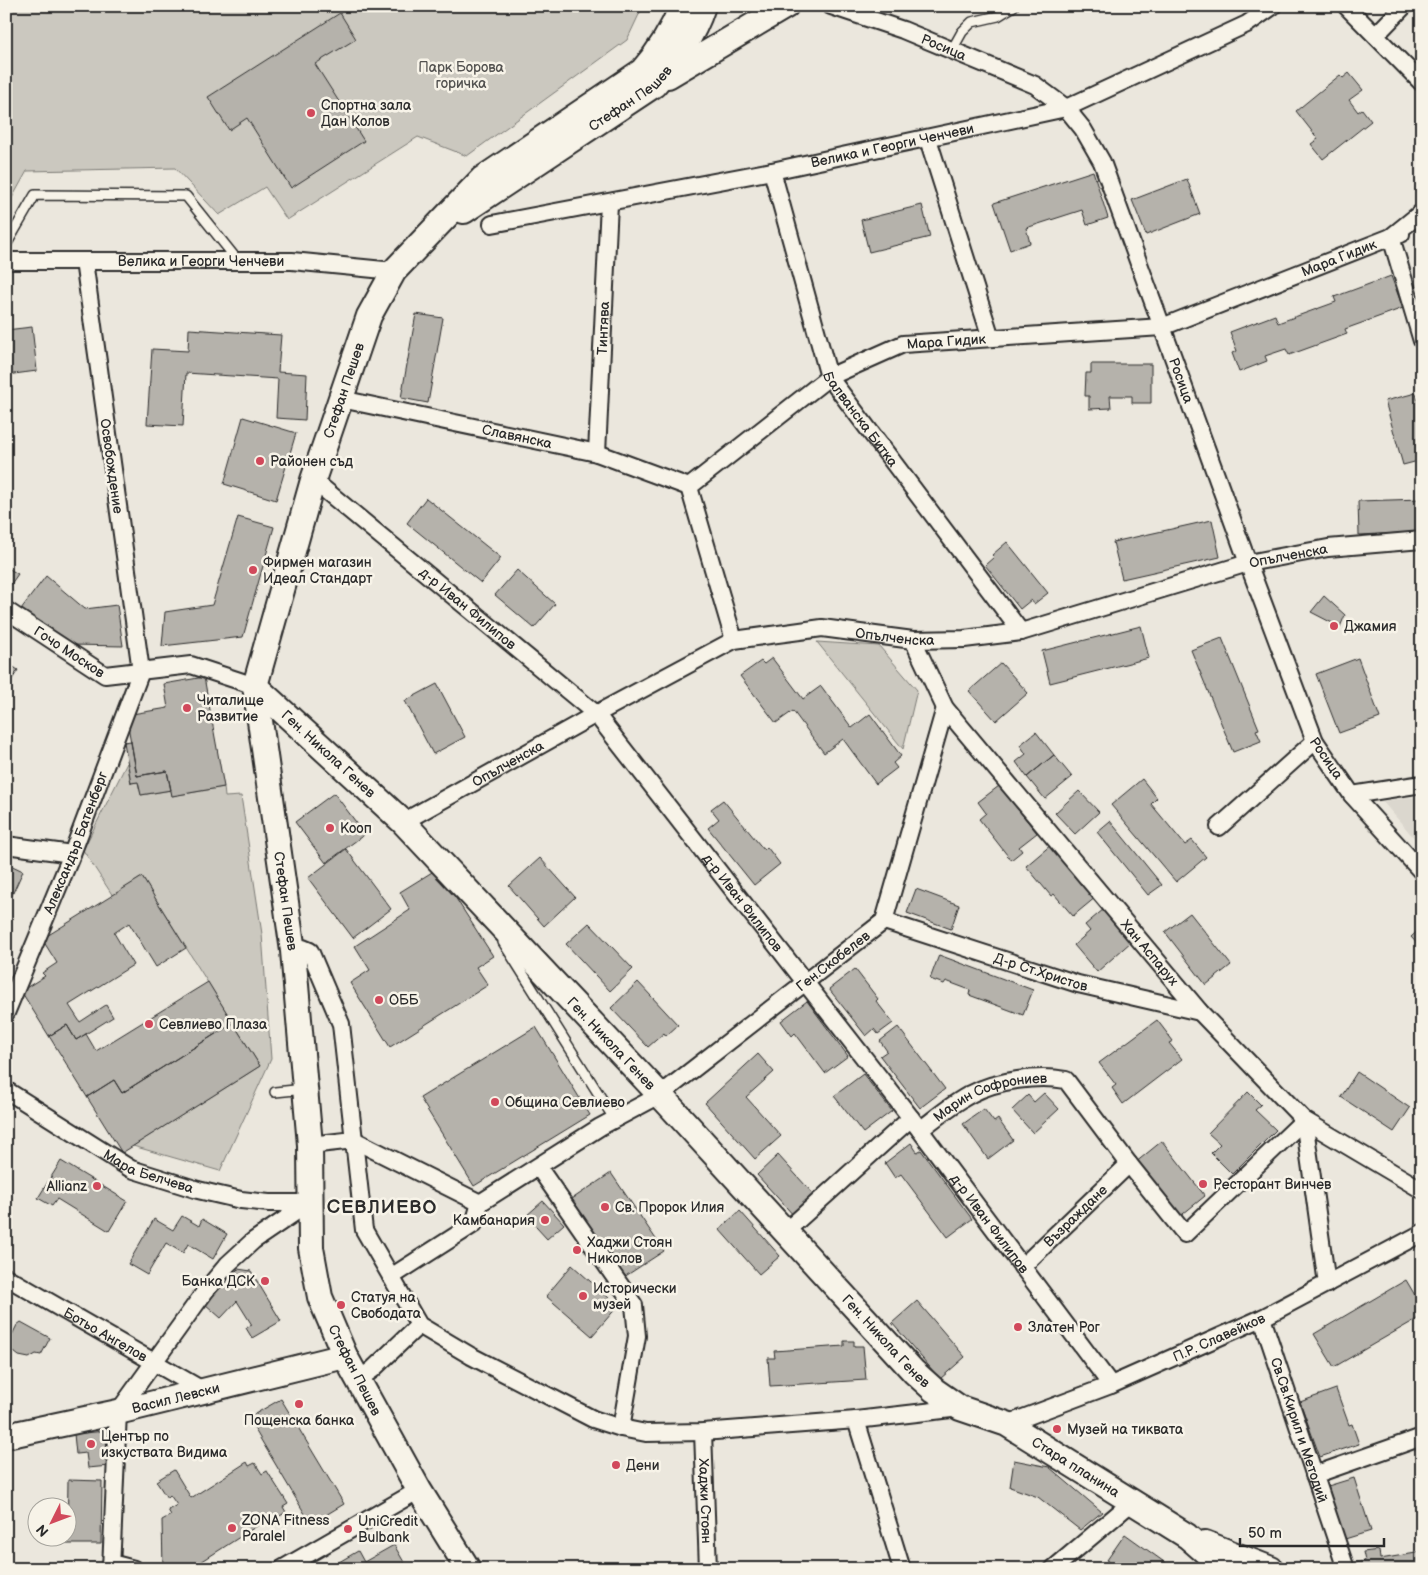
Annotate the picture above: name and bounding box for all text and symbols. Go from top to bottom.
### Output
street label: Росица [918,30,969,65]
park label: Парк Борова горичка [418,59,505,92]
street label: Стефан Пешев [586,62,676,135]
place label: Спортна зала Дан Колов [321,97,412,130]
marker: Спортна зала Дан Колов [305,107,317,119]
street label: Велика и Георги Ченчеви [809,120,976,171]
street label: Мара Гидик [1299,235,1379,280]
street label: Велика и Георги Ченчеви [118,253,284,270]
street label: Тинтява [594,300,613,355]
street label: Мара Гидик [906,331,987,353]
street label: Стефан Пешев [320,340,368,441]
street label: Росица [1165,355,1197,406]
street label: Балванска Битка [819,370,902,471]
street label: Освобождение [96,417,127,515]
street label: Славянска [480,421,554,452]
place label: Районен съд [270,453,354,470]
marker: Районен съд [254,455,266,467]
street label: Опълченска [1248,540,1330,572]
place label: Фирмен магазин Идеал Стандарт [263,554,373,587]
marker: Фирмен магазин Идеал Стандарт [247,564,259,576]
street label: д-р Иван Филипов [416,564,520,654]
place label: Джамия [1344,618,1397,635]
marker: Джамия [1328,620,1340,632]
street label: Гочо Москов [31,623,108,682]
street label: Опълченска [854,624,935,649]
place label: Читалище Развитие [197,692,264,725]
marker: Читалище Развитие [181,702,193,714]
street label: Ген. Никола Генев [278,707,379,802]
street label: Росица [1306,734,1347,783]
street label: Опълченска [469,737,547,791]
street label: Александър Батенберг [40,769,112,918]
place label: Кооп [340,820,372,837]
marker: Кооп [324,822,336,834]
street label: д-р Иван Филипов [699,850,787,956]
street label: Стефан Пешев [270,851,301,952]
street label: Хан Аспарух [1117,916,1182,990]
street label: Ген.Скобелев [793,927,874,995]
street label: Д-р Ст.Христов [992,949,1090,995]
place label: ОББ [389,992,419,1009]
marker: ОББ [373,994,385,1006]
street label: Ген. Никола Генев [563,994,659,1094]
place label: Севлиево Плаза [159,1016,268,1033]
marker: Севлиево Плаза [143,1018,155,1030]
street label: Марин Софрониев [930,1070,1048,1126]
place label: Община Севлиево [505,1094,625,1111]
marker: Община Севлиево [489,1096,501,1108]
street label: Мара Белчева [100,1146,196,1197]
street label: д-р Иван Филипов [947,1170,1033,1277]
place label: Ресторант Винчев [1213,1176,1332,1193]
place label: Allianz [46,1178,87,1195]
marker: Ресторант Винчев [1197,1178,1209,1190]
marker: Allianz [91,1180,103,1192]
street label: Възраждане [1040,1181,1111,1251]
district label: СЕВЛИЕВО [327,1196,437,1219]
place label: Св. Пророк Илия [615,1199,725,1216]
marker: Св. Пророк Илия [599,1201,611,1213]
place label: Камбанария [453,1212,535,1229]
marker: Камбанария [539,1214,551,1226]
place label: Хаджи Стоян Николов [587,1234,672,1267]
marker: Хаджи Стоян Николов [571,1244,583,1256]
place label: Банка ДСК [182,1273,256,1290]
marker: Банка ДСК [259,1275,271,1287]
place label: Исторически музей [593,1280,677,1313]
place label: Статуя на Свободата [351,1289,422,1322]
marker: Исторически музей [577,1290,589,1302]
street label: Ген. Никола Генев [838,1291,934,1392]
marker: Статуя на Свободата [335,1299,347,1311]
street label: Ботьо Ангелов [61,1304,151,1366]
street label: П.Р. Славейков [1170,1309,1268,1366]
place label: Златен Рог [1028,1319,1101,1336]
marker: Златен Рог [1012,1321,1024,1333]
street label: Стефан Пешев [324,1322,385,1419]
street label: Св.Св.Кирил и Методий [1267,1355,1331,1505]
street label: Васил Левски [130,1379,221,1417]
marker: Пощенска банка [293,1398,305,1410]
place label: Пощенска банка [244,1412,355,1429]
place label: Музей на тиквата [1067,1421,1184,1438]
marker: Музей на тиквата [1051,1423,1063,1435]
place label: Център по изкуствата Видима [101,1428,228,1461]
street label: Стара планина [1028,1434,1123,1501]
marker: Център по изкуствата Видима [85,1438,97,1450]
place label: Дени [626,1457,659,1474]
street label: Хаджи Стоян [695,1458,715,1544]
marker: Дени [610,1459,622,1471]
north arrow [28,1498,78,1548]
place label: ZONA Fitness Paralel [241,1512,330,1545]
place label: UniCredit Bulbank [358,1513,419,1546]
scale bar [1240,1515,1384,1547]
text: N [33,1521,53,1540]
marker: ZONA Fitness Paralel [226,1522,238,1534]
marker: UniCredit Bulbank [342,1523,354,1535]
text: 50 m [1248,1524,1282,1543]

